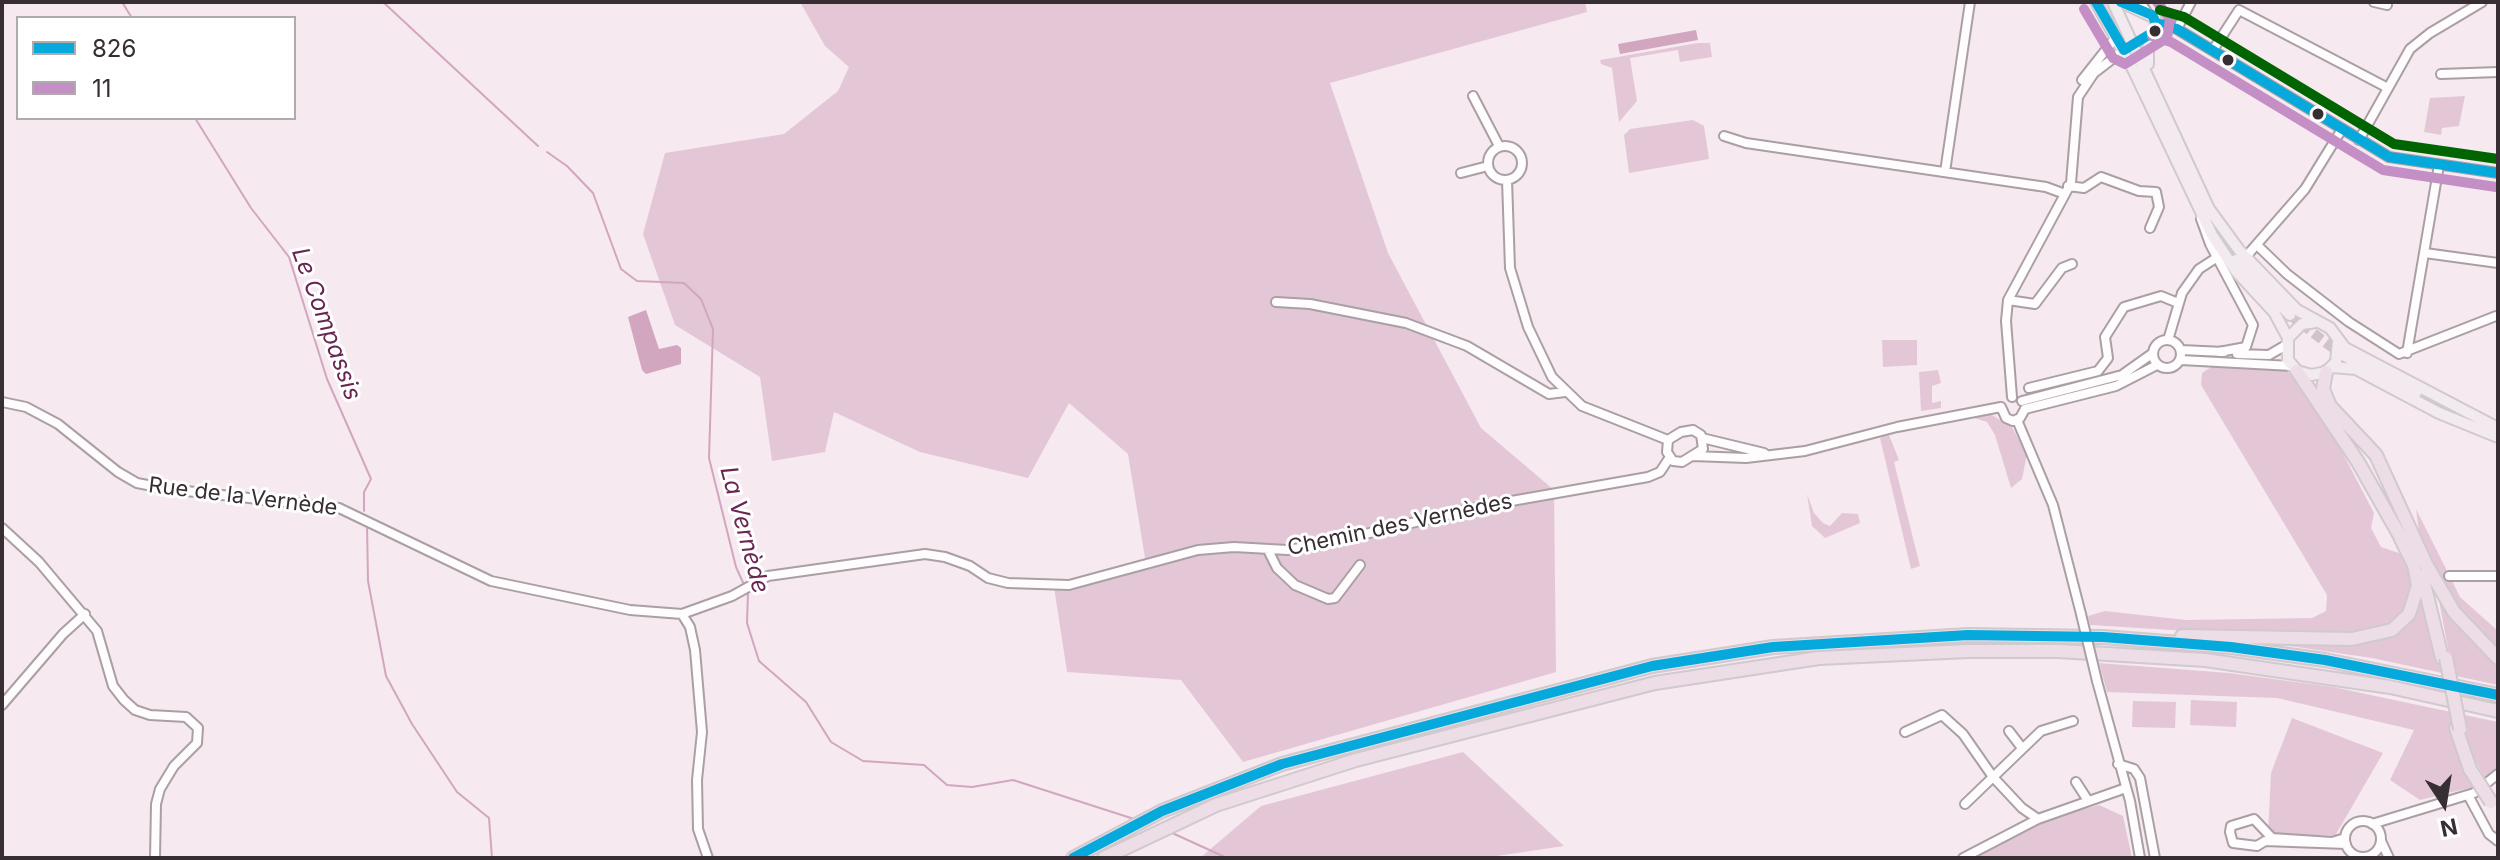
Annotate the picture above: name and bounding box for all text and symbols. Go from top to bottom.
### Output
legend [16,16,296,120]
unlabelled marker [2147,23,2163,39]
text: 826 [92,34,136,63]
unlabelled marker [2220,52,2236,68]
text: 11 [92,74,112,103]
unlabelled marker [2310,106,2326,122]
water label: Le Compassis [285,244,367,404]
water label: La Vernède [713,463,775,597]
street label: Rue de la Vernède [147,472,339,522]
street label: Chemin des Vernèdes [1285,488,1515,562]
north arrow [2404,764,2484,844]
text: N [2438,813,2460,842]

